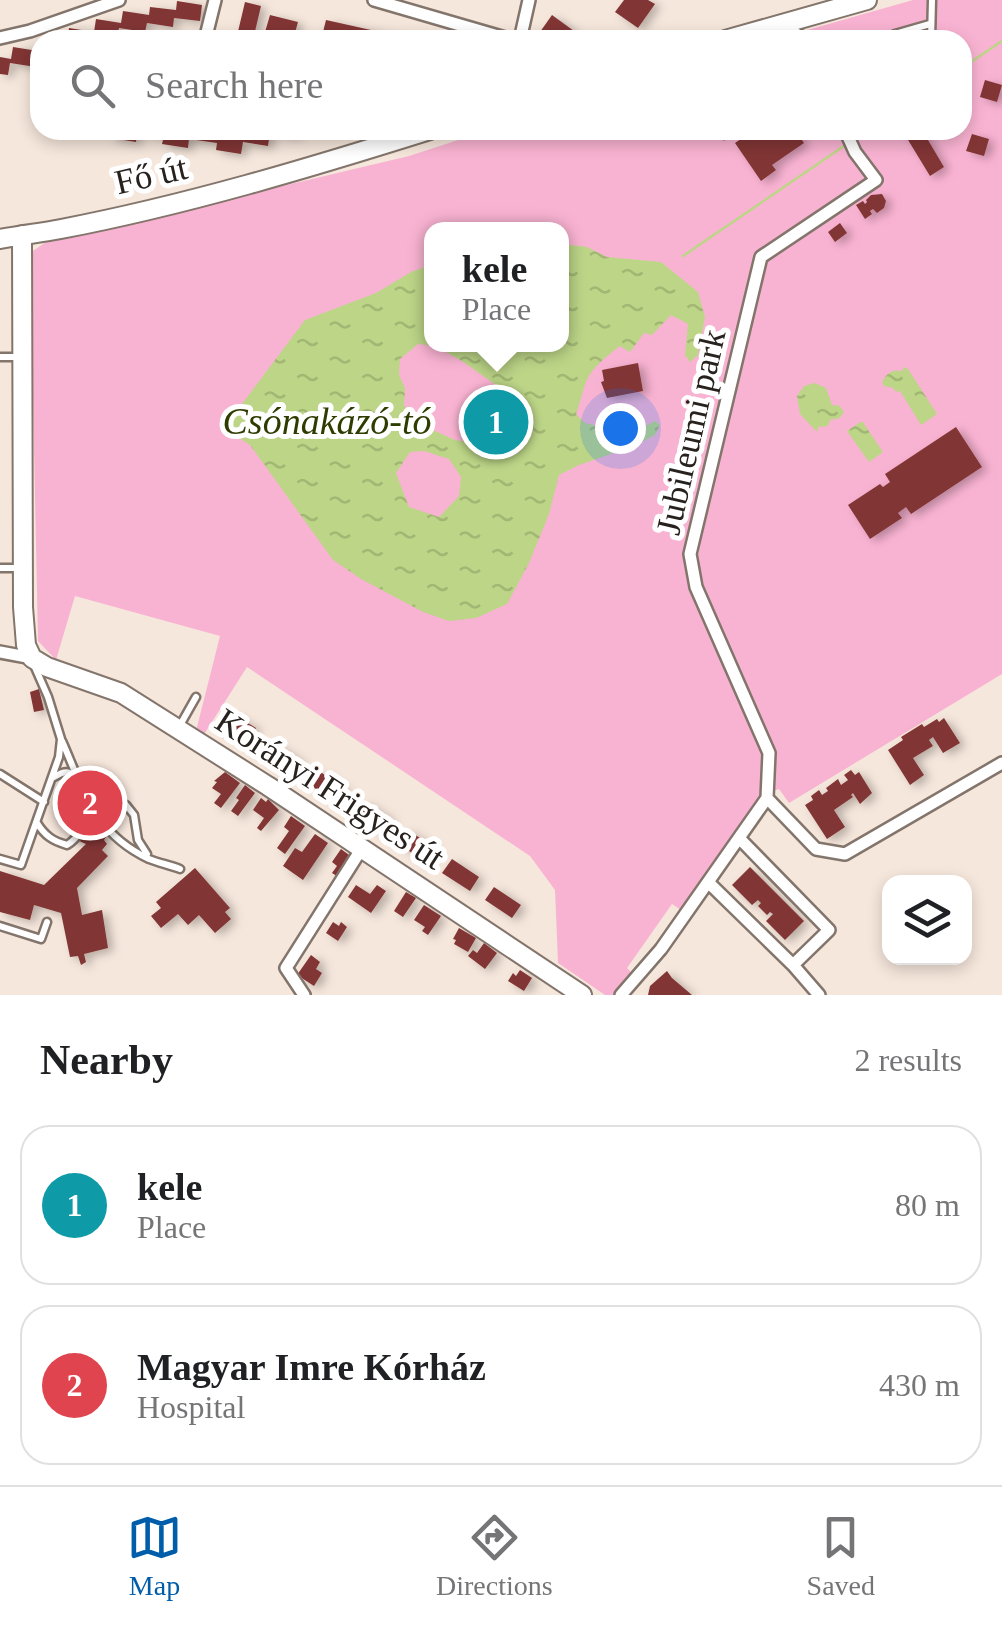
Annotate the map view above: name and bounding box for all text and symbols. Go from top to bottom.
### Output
search box [30,30,972,140]
icon: search [65,58,120,113]
text: Search here [145,64,323,106]
street label: Fő út [111,148,191,202]
popup [424,222,569,352]
text: kele [462,248,527,290]
text: Place [462,291,531,327]
street label: Jubileumi park [648,325,734,538]
pin: 1 [464,384,528,460]
water label: Csónakázó-tó [223,400,432,442]
your location [595,403,646,454]
street label: Korányi Frigyes út [208,701,452,878]
pin: 2 [58,766,122,840]
map controls [882,875,972,965]
button: layers [882,875,972,965]
text: Nearby [40,1037,173,1083]
text: 2 results [854,1042,962,1078]
text: kele [137,1166,202,1208]
text: 1 [67,1187,83,1223]
text: 80 m [895,1187,960,1223]
text: Place [137,1209,206,1245]
text: Magyar Imre Kórház [137,1346,486,1388]
text: 2 [67,1367,83,1403]
text: 430 m [879,1367,960,1403]
text: Hospital [137,1389,245,1425]
tab: Map [127,1510,182,1602]
tab: Directions [436,1510,553,1602]
tab: Saved [807,1510,875,1602]

